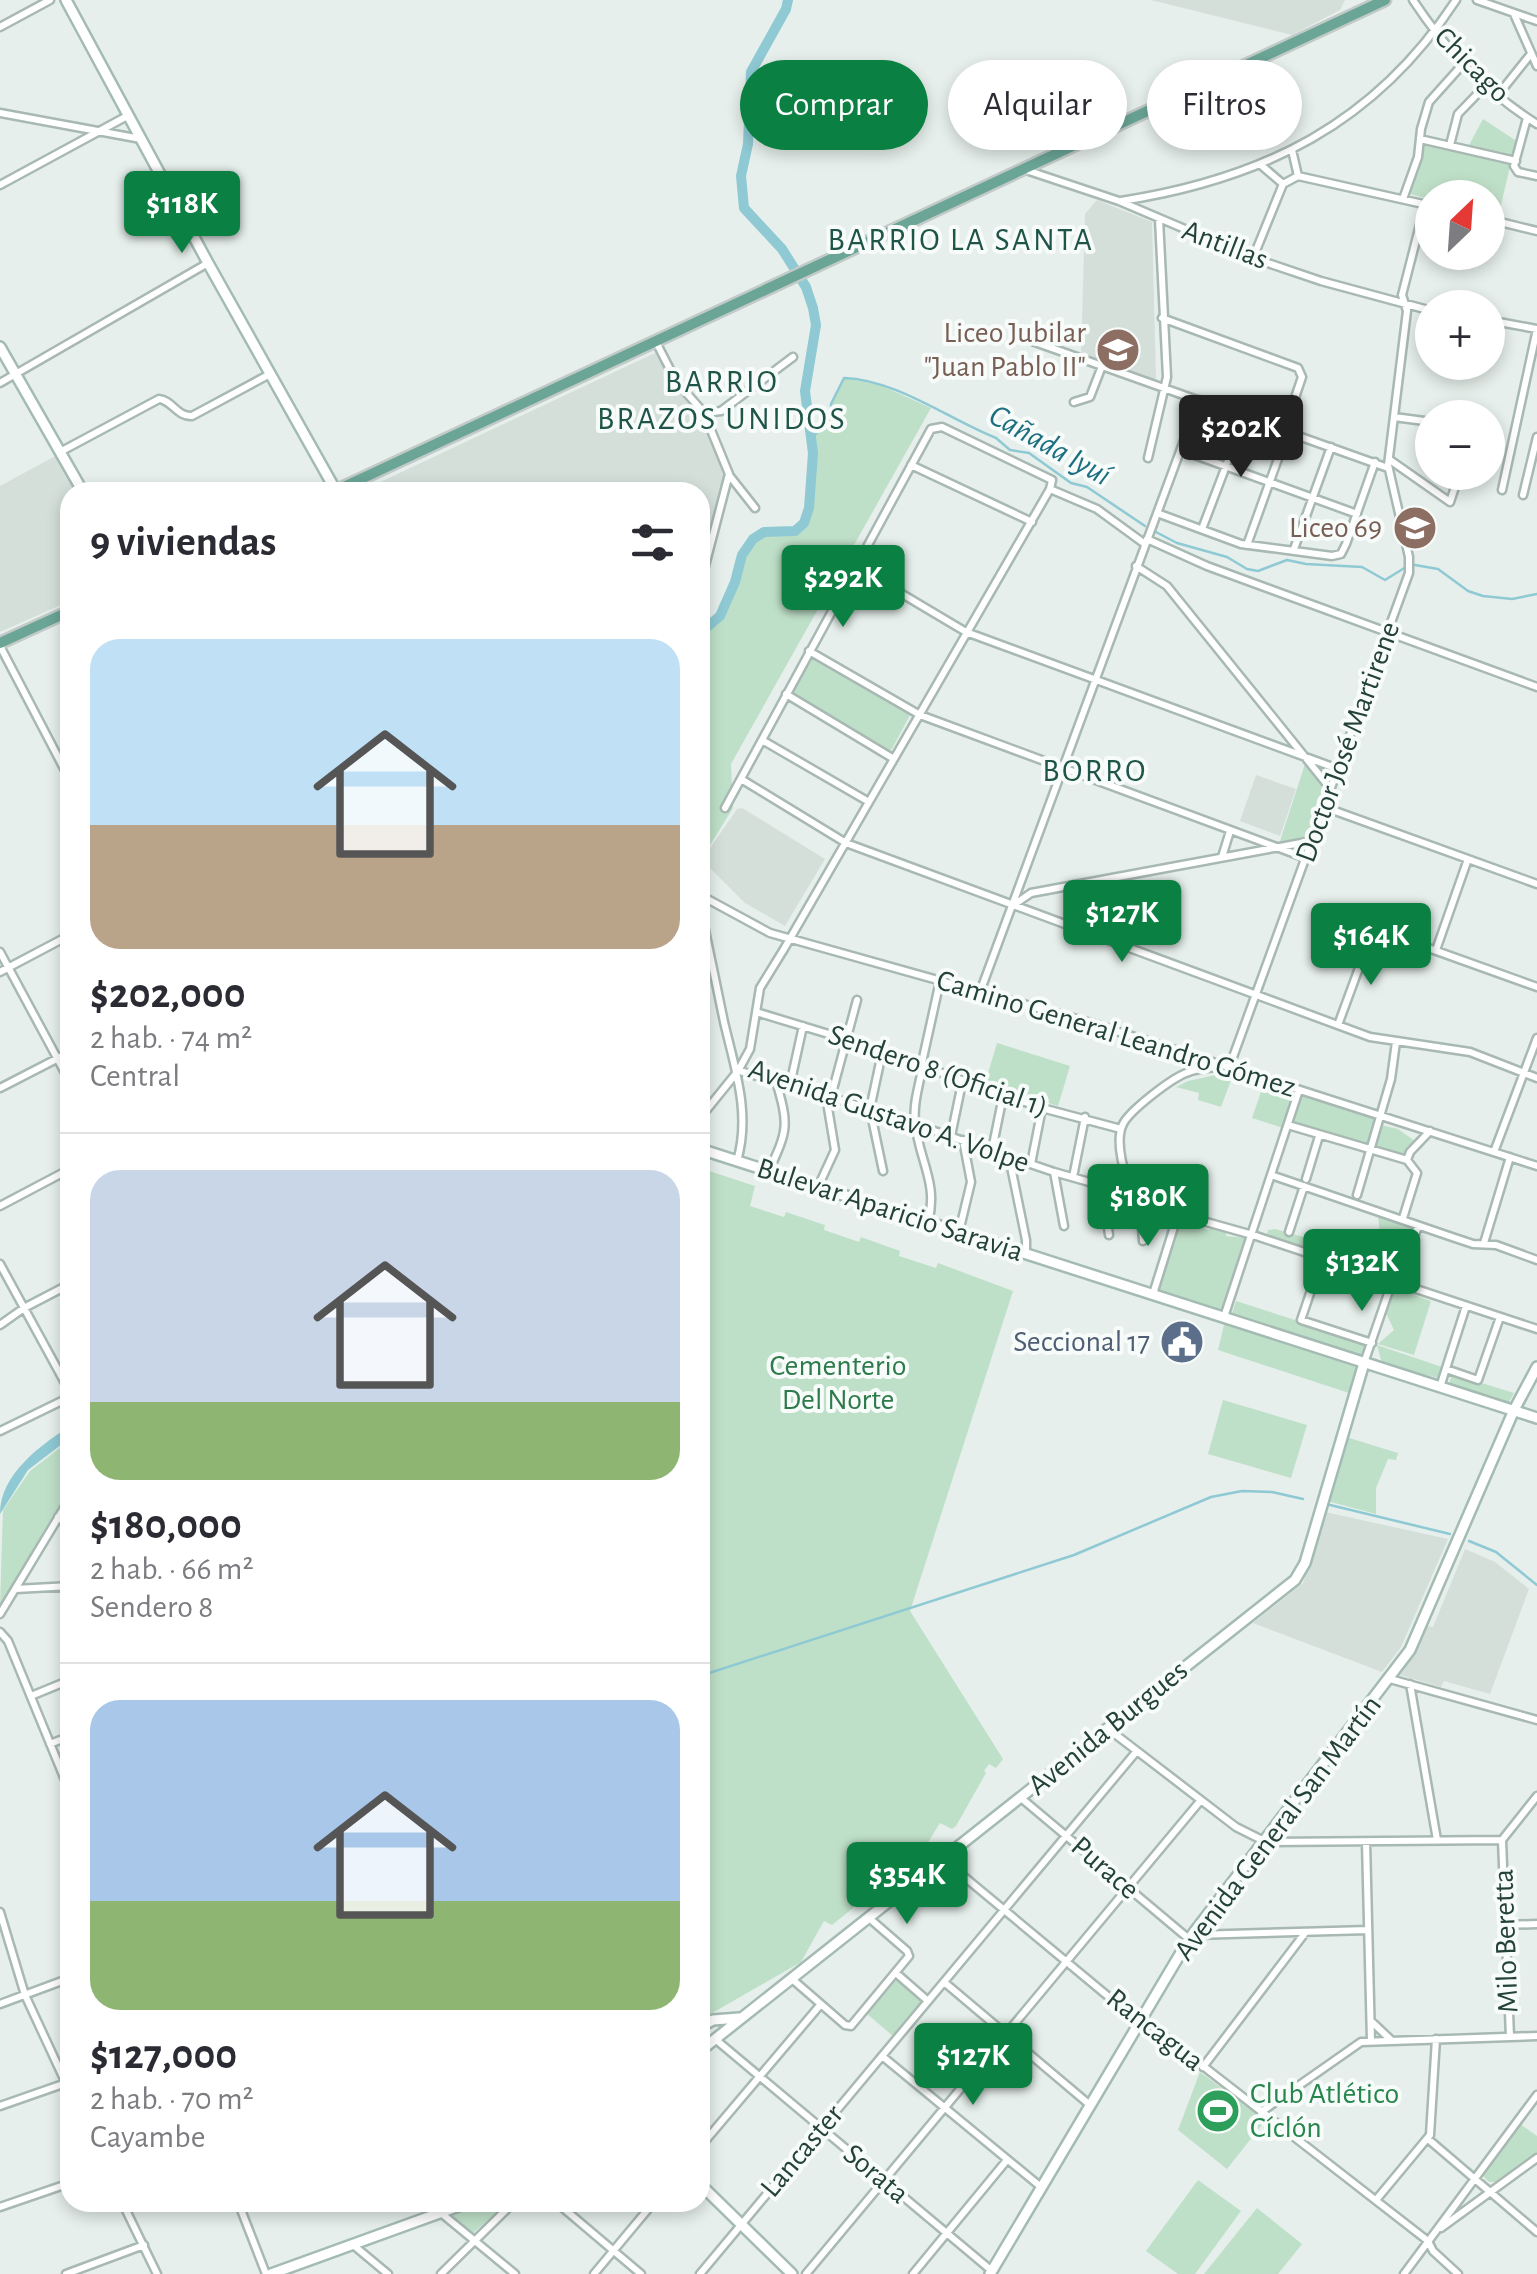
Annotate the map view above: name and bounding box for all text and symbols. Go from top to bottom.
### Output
street label: Chicago [1429,22,1515,108]
chip: Comprar [740,60,928,150]
chip: Alquilar [948,60,1127,150]
chip: Filtros [1147,60,1302,150]
pin: $118K [112,171,252,256]
north arrow [1415,180,1505,270]
map controls [1415,180,1505,490]
text: $118K [146,187,218,219]
street label: Antillas [1178,215,1272,275]
district label: BARRIO LA SANTA [828,224,1094,256]
button: + [1415,290,1505,380]
place label: Liceo Jubilar "Juan Pablo II" [924,318,1086,382]
school or university icon: Liceo Jubilar "Juan Pablo II" [1095,327,1141,373]
district label: BARRIO BRAZOS UNIDOS [597,366,847,435]
pin: $202K [1171,395,1311,480]
water label: Cañada Iyuí [984,399,1118,492]
button: − [1415,400,1505,490]
text: $202K [1201,411,1281,443]
school or university icon: Liceo 69 [1392,505,1438,551]
place label: Liceo 69 [1289,513,1382,543]
icon: filters [625,515,680,570]
text: 9 viviendas [90,521,276,563]
pin: $292K [773,545,913,630]
text: $292K [804,561,882,593]
street label: Doctor José Martirene [1291,618,1405,866]
icon: home [295,704,475,884]
district label: BORRO [1042,755,1148,787]
pin: $127K [1052,880,1192,965]
text: $127K [1085,896,1159,928]
pin: $164K [1301,903,1441,988]
text: $164K [1333,919,1409,951]
street label: Camino General Leandro Gómez [933,965,1299,1103]
text: $202,000 [90,973,246,1015]
street label: Sendero 8 (Oficial 1) [825,1019,1051,1123]
text: 2 hab. · 74 m² [90,1022,252,1054]
street label: Avenida Gustavo A. Volpe [745,1054,1033,1178]
text: Central [90,1060,180,1092]
street label: Bulevar Aparicio Saravia [753,1153,1027,1267]
pin: $180K [1078,1164,1218,1249]
text: $180K [1109,1180,1187,1212]
pin: $132K [1292,1229,1432,1314]
icon: home [295,1235,475,1415]
text: $132K [1325,1245,1399,1277]
public building icon: Seccional 17 [1159,1319,1205,1365]
place label: Seccional 17 [1013,1327,1150,1357]
park label: Cementerio Del Norte [770,1351,906,1415]
text: $180,000 [90,1504,242,1546]
text: 2 hab. · 66 m² [90,1553,254,1585]
text: Sendero 8 [90,1591,214,1623]
street label: Avenida Burgues [1023,1655,1193,1801]
street label: Avenida General San Martín [1169,1690,1387,1966]
icon: home [295,1765,475,1945]
street label: Purace [1065,1831,1145,1905]
pin: $354K [837,1842,977,1927]
text: $354K [869,1858,945,1890]
street label: Milo Beretta [1488,1868,1524,2014]
street label: Rancagua [1101,1983,1209,2077]
pin: $127K [903,2023,1043,2108]
text: $127,000 [90,2034,237,2076]
text: $127K [936,2039,1010,2071]
place label: Club Atlético Cíclón [1250,2079,1399,2143]
text: 2 hab. · 70 m² [90,2083,254,2115]
sports icon: Club Atlético Cíclón [1195,2088,1241,2134]
street label: Lancaster [755,2099,849,2203]
text: Cayambe [90,2121,205,2153]
street label: Sorata [838,2139,914,2209]

